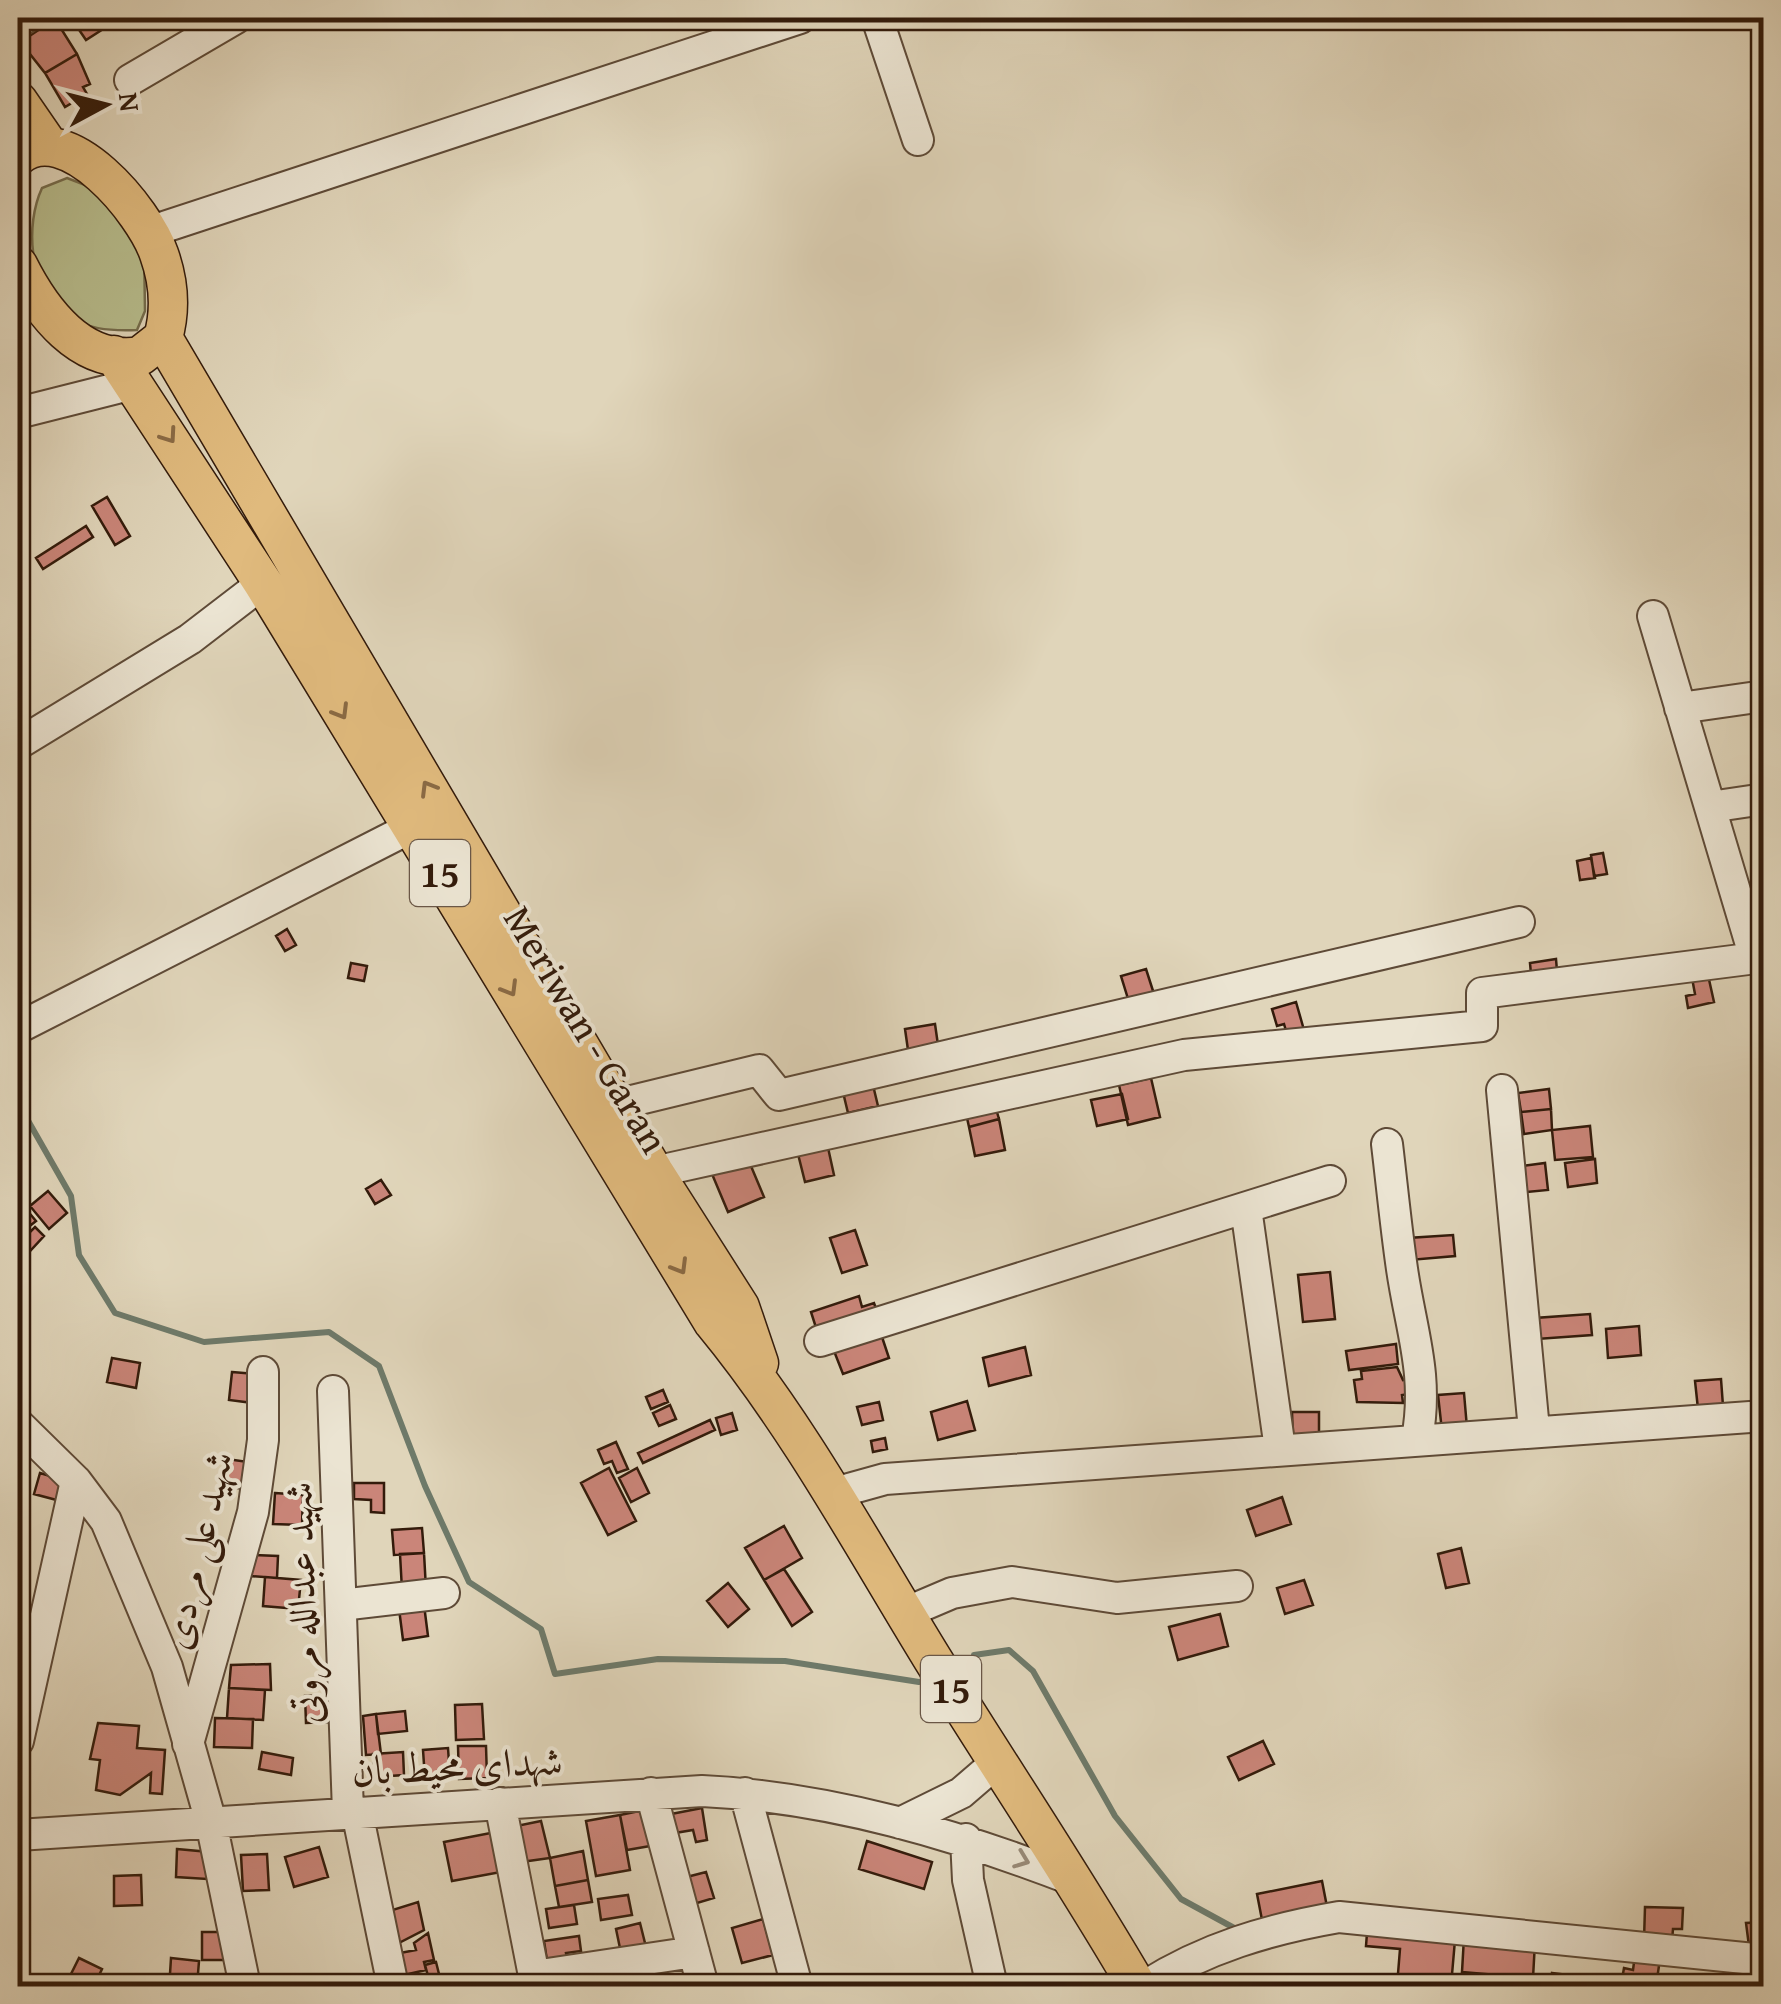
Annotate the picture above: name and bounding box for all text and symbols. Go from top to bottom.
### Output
north arrow [55,55,155,155]
text: N [109,90,152,114]
one-way arrow [157,424,175,443]
one-way arrow [329,701,348,719]
one-way arrow [421,781,440,799]
road number: 15 [410,840,470,906]
street label: Meriwan - Garan [490,894,684,1164]
one-way arrow [498,978,517,996]
one-way arrow [668,1256,687,1274]
street label: شهید علی مردی [145,1445,248,1655]
street label: شهید عبدالله مروتی [267,1481,335,1725]
road number: 15 [921,1656,981,1722]
street label: شهدای محیط بان [350,1730,564,1800]
one-way arrow [1013,1848,1030,1869]

